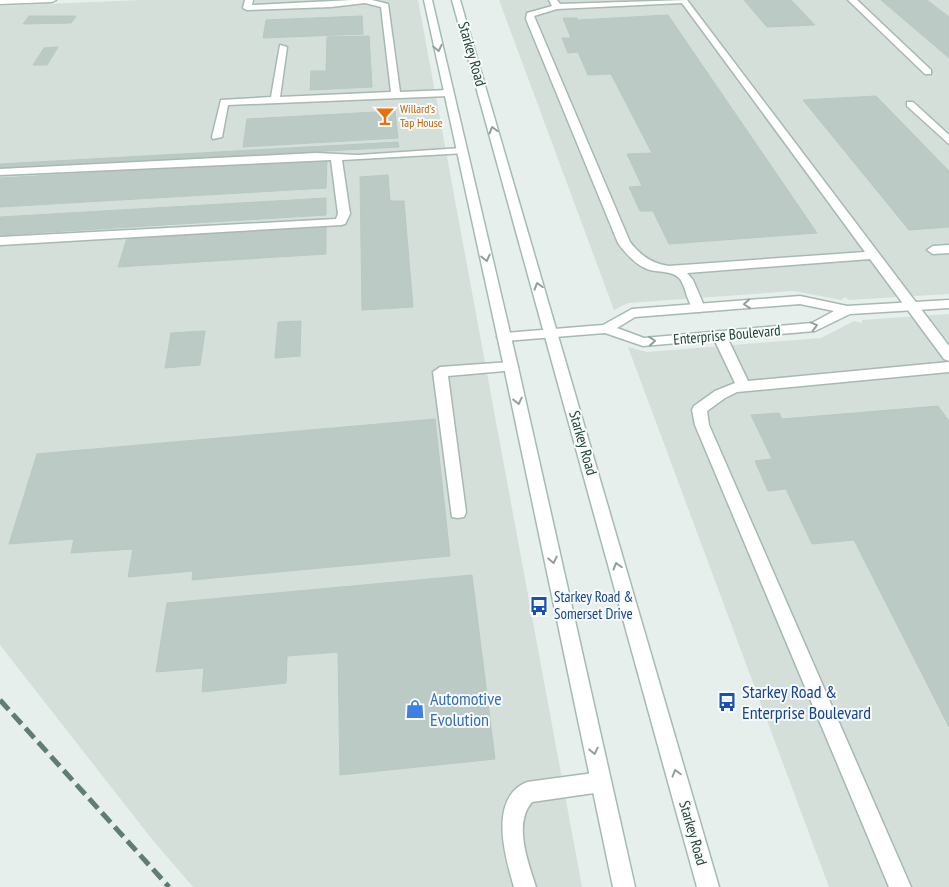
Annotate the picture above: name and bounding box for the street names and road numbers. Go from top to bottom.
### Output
street label: Starkey Road [454,19,491,88]
street label: Enterprise Boulevard [673,320,781,349]
street label: Starkey Road [565,408,602,477]
street label: Starkey Road [675,798,712,867]

